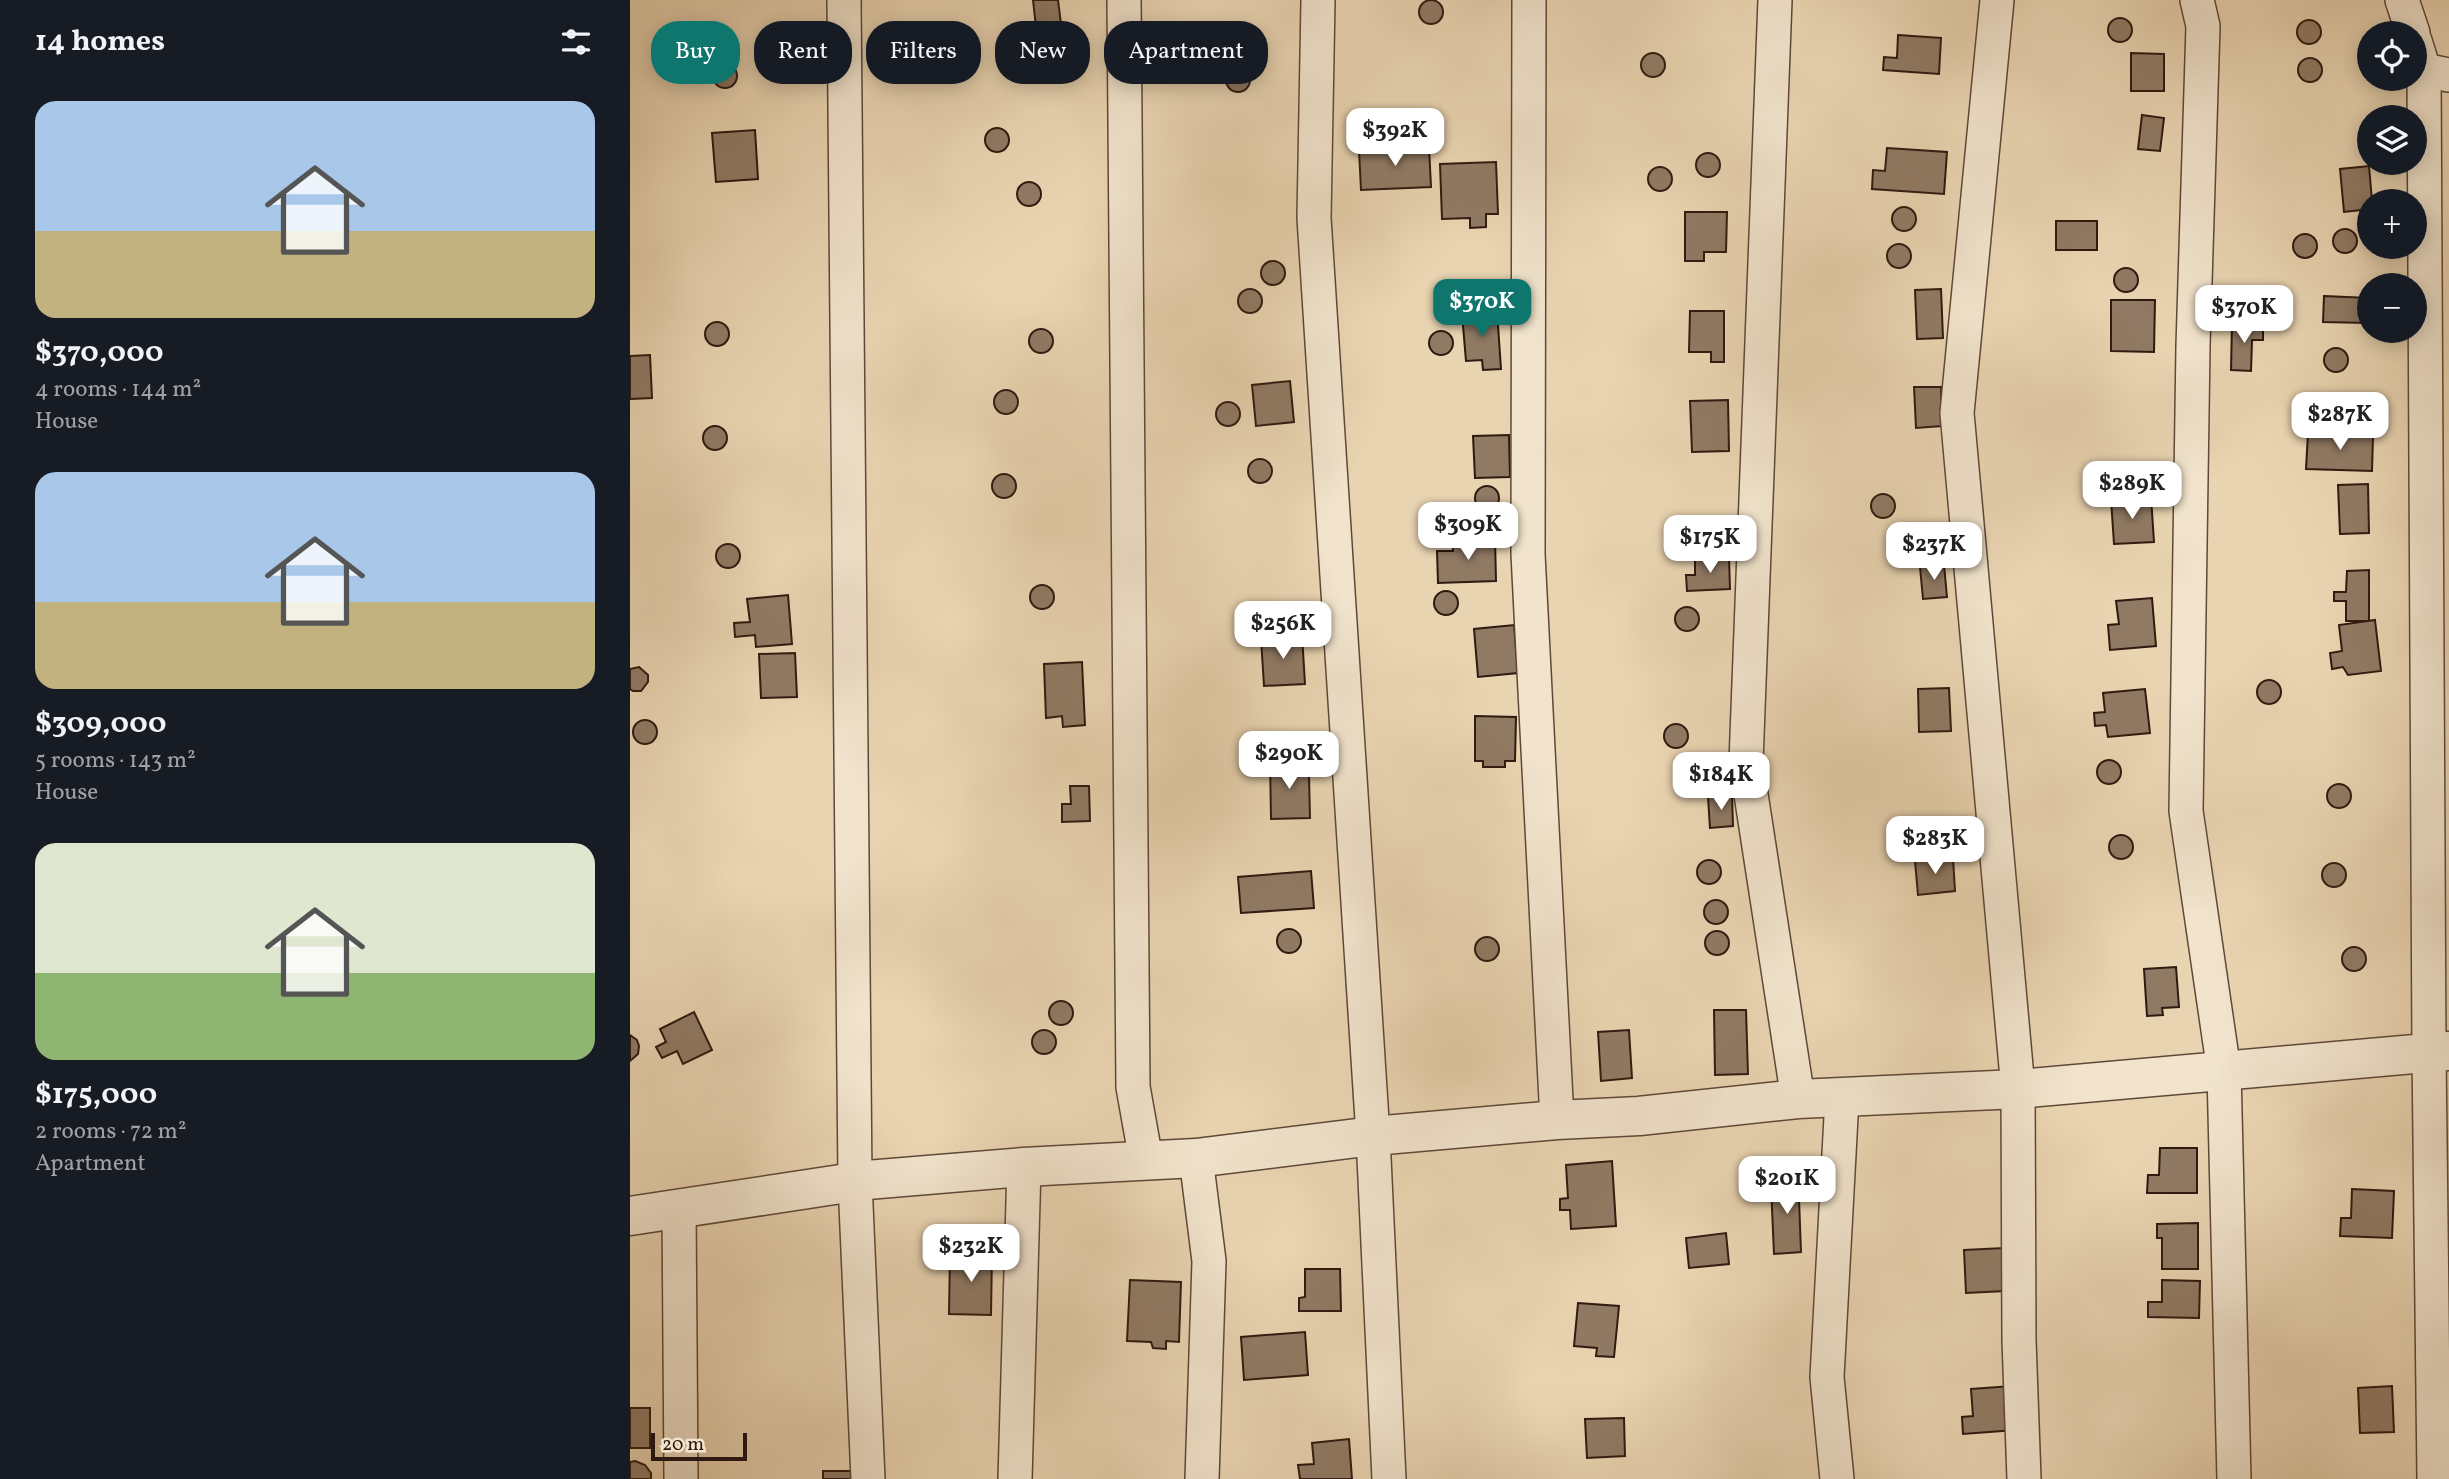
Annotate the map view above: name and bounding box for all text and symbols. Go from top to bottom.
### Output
text: 14 homes [35,21,165,63]
chip: Buy [651,21,740,84]
chip: Rent [754,21,852,84]
chip: Filters [866,21,981,84]
chip: New [995,21,1090,84]
chip: Apartment [1104,21,1268,84]
map controls [2357,21,2427,343]
button: locate [2357,21,2427,91]
icon: filters [557,23,595,61]
button: layers [2357,105,2427,175]
pin: $392K [1346,108,1444,168]
text: $392K [1362,115,1428,147]
icon: home [252,147,378,273]
button: + [2357,189,2427,259]
button: − [2357,273,2427,343]
pin: $370K [1433,280,1531,339]
text: $370K [1449,286,1515,318]
pin: $370K [2195,286,2293,345]
text: $370K [2211,292,2277,324]
text: $370,000 [35,332,164,374]
text: 4 rooms · 144 m² [35,374,201,406]
pin: $287K [2291,392,2389,452]
text: $287K [2308,399,2372,431]
text: House [35,406,98,438]
pin: $289K [2083,462,2181,521]
text: $289K [2099,468,2165,500]
pin: $309K [1419,503,1517,562]
text: $309K [1434,509,1502,541]
pin: $175K [1661,516,1759,575]
icon: home [252,518,378,644]
text: $175K [1680,522,1740,554]
pin: $237K [1885,522,1983,582]
text: $237K [1902,529,1966,561]
pin: $256K [1234,602,1332,661]
text: $256K [1250,608,1316,640]
text: $309,000 [35,703,166,745]
pin: $290K [1240,732,1338,791]
text: $290K [1255,738,1323,770]
text: 5 rooms · 143 m² [35,745,196,777]
pin: $184K [1672,752,1770,812]
text: $184K [1689,759,1753,791]
text: House [35,777,98,809]
pin: $283K [1886,816,1984,876]
text: $283K [1902,823,1968,855]
icon: home [252,889,378,1015]
text: $175,000 [35,1074,157,1116]
text: 2 rooms · 72 m² [35,1116,186,1148]
text: Apartment [35,1148,146,1180]
pin: $201K [1738,1156,1836,1216]
text: $201K [1755,1163,1819,1195]
pin: $232K [922,1224,1020,1284]
text: $232K [939,1231,1003,1263]
scale bar [651,1430,747,1462]
text: 20 m [662,1432,704,1458]

